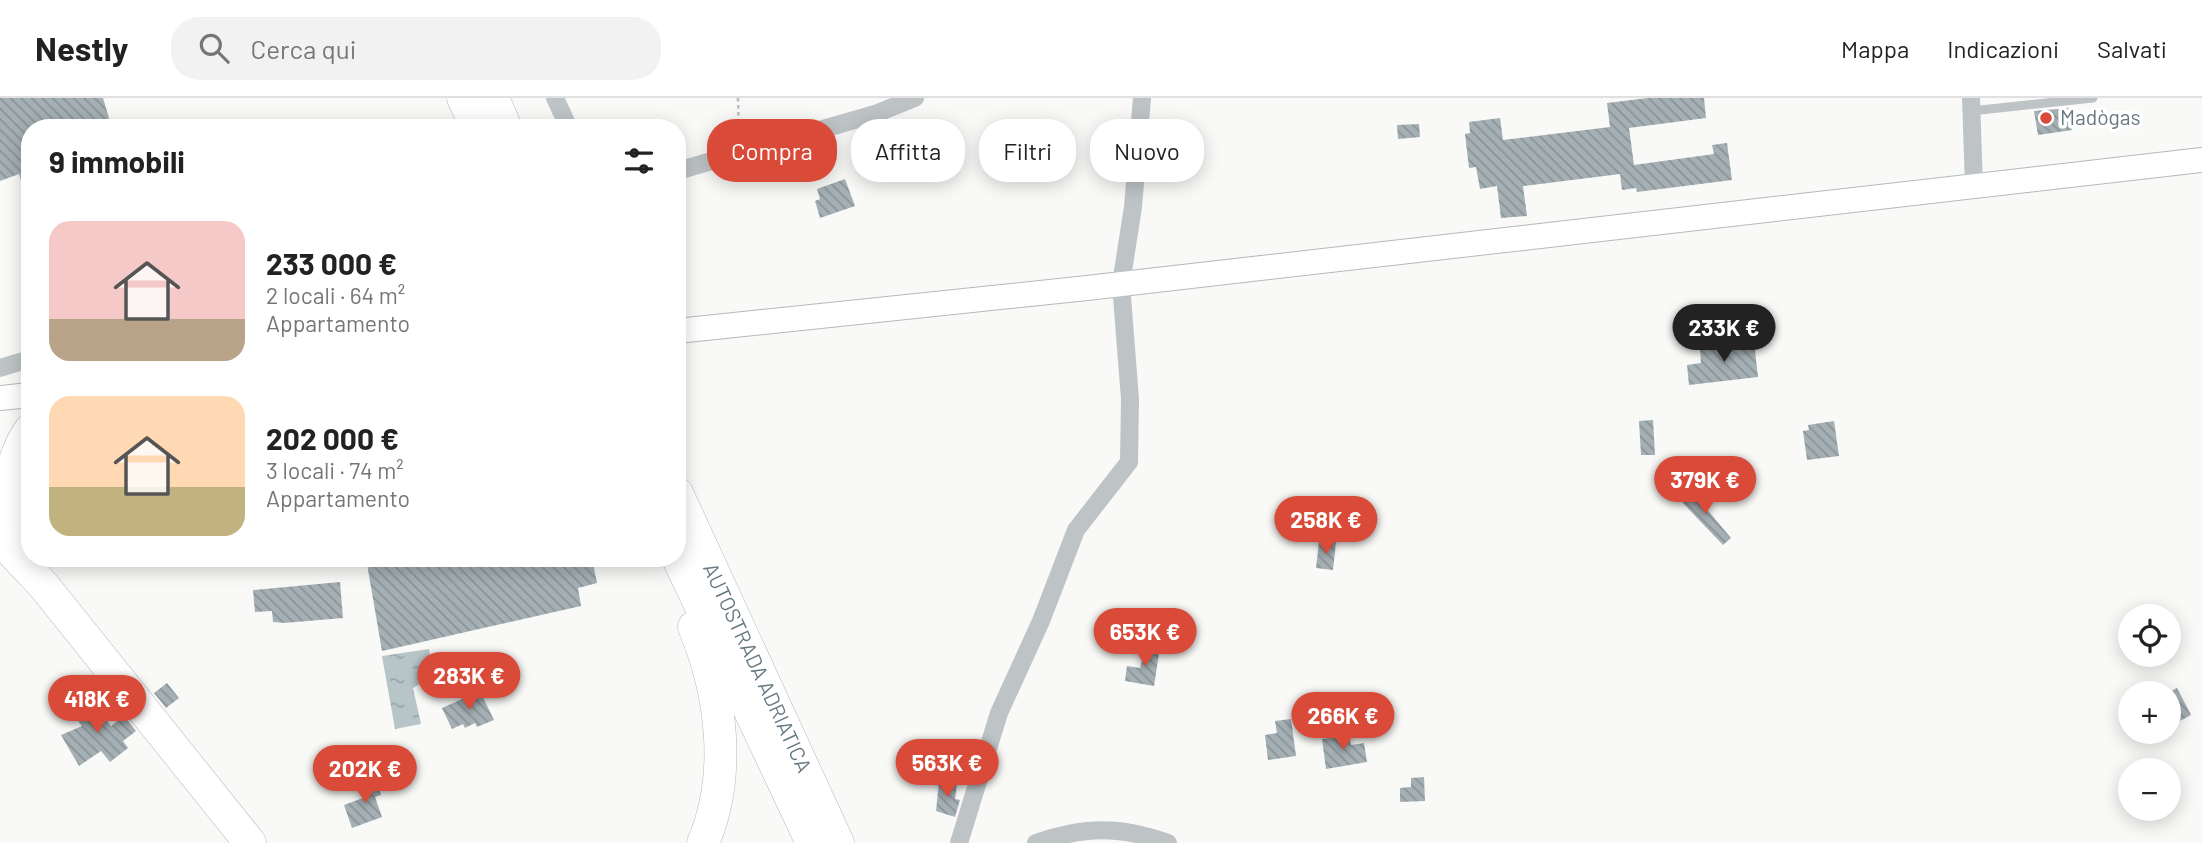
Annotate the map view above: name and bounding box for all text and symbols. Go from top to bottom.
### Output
search box [171,17,661,80]
text: Nestly [35,28,129,68]
icon: search [195,29,233,67]
text: Cerca qui [251,33,356,64]
text: Mappa [1841,34,1909,63]
text: Indicazioni [1947,34,2059,63]
text: Salvati [2097,34,2167,63]
place label: Madògas [2060,104,2141,129]
marker: Madògas [2038,110,2054,126]
chip: Compra [707,119,837,182]
chip: Affitta [851,119,965,182]
chip: Filtri [979,119,1076,182]
chip: Nuovo [1090,119,1204,182]
icon: filters [620,142,658,180]
text: 9 immobili [49,143,185,179]
text: 233 000 € [266,245,397,281]
icon: home [105,249,189,333]
text: 2 locali · 64 m² [266,281,405,309]
pin: 233K € [1667,304,1781,364]
text: Appartamento [266,309,410,337]
text: 233K € [1689,313,1759,341]
text: 202 000 € [266,420,399,456]
icon: home [105,424,189,508]
text: 3 locali · 74 m² [266,456,404,484]
pin: 379K € [1648,456,1762,516]
text: 379K € [1670,465,1740,493]
text: Appartamento [266,484,410,512]
pin: 258K € [1269,496,1383,556]
text: 258K € [1290,505,1362,533]
street label: AUTOSTRADA ADRIATICA [699,559,818,776]
map controls [2118,604,2181,821]
button: locate [2118,604,2181,667]
pin: 653K € [1088,608,1202,668]
text: 653K € [1110,617,1180,645]
pin: 283K € [412,652,526,712]
text: 283K € [433,661,505,689]
pin: 418K € [40,676,154,735]
button: + [2118,681,2181,744]
text: 418K € [64,684,130,712]
pin: 266K € [1286,692,1400,752]
text: 266K € [1307,701,1379,729]
pin: 563K € [890,740,1004,799]
pin: 202K € [308,746,422,805]
text: 563K € [912,748,982,776]
text: 202K € [329,754,401,782]
button: − [2118,758,2181,821]

